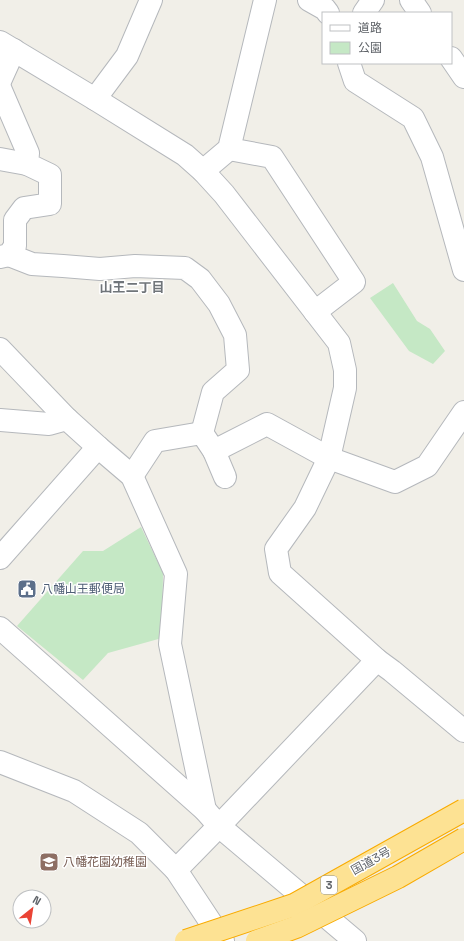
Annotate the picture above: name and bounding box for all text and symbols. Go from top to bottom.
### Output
legend [322,12,452,64]
text: 道路 [358,20,382,36]
text: 公園 [358,40,382,56]
district label: 山王二丁目 [99,279,165,296]
public building icon: 八幡山王郵便局 [16,578,38,600]
place label: 八幡山王郵便局 [41,581,125,597]
street label: 国道3号 [348,844,394,878]
school or university icon: 八幡花園幼稚園 [38,851,60,873]
place label: 八幡花園幼稚園 [63,854,147,870]
road number: 3 [321,876,337,894]
north arrow [12,889,52,929]
text: N [30,892,44,908]

